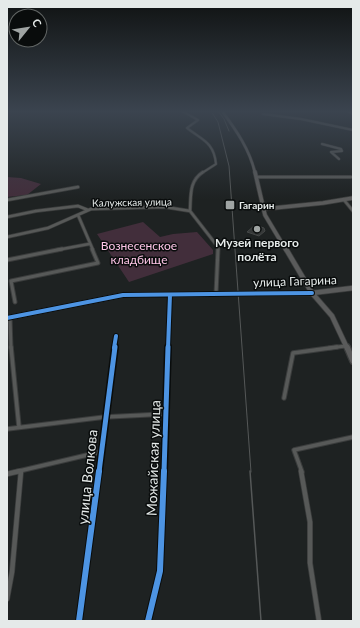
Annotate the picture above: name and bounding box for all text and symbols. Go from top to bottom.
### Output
north arrow [8,8,48,48]
text: С [30,16,45,30]
street label: Калужская улица [92,195,172,209]
marker: Гагарин [224,199,236,211]
place label: Гагарин [239,199,275,211]
marker: Музей первого полёта [252,224,262,234]
place label: Музей первого полёта [215,235,299,264]
park label: Вознесенское кладбище [101,238,177,267]
street label: улица Гагарина [253,272,337,290]
street label: Можайская улица [142,400,164,516]
street label: улица Волкова [74,429,100,525]

